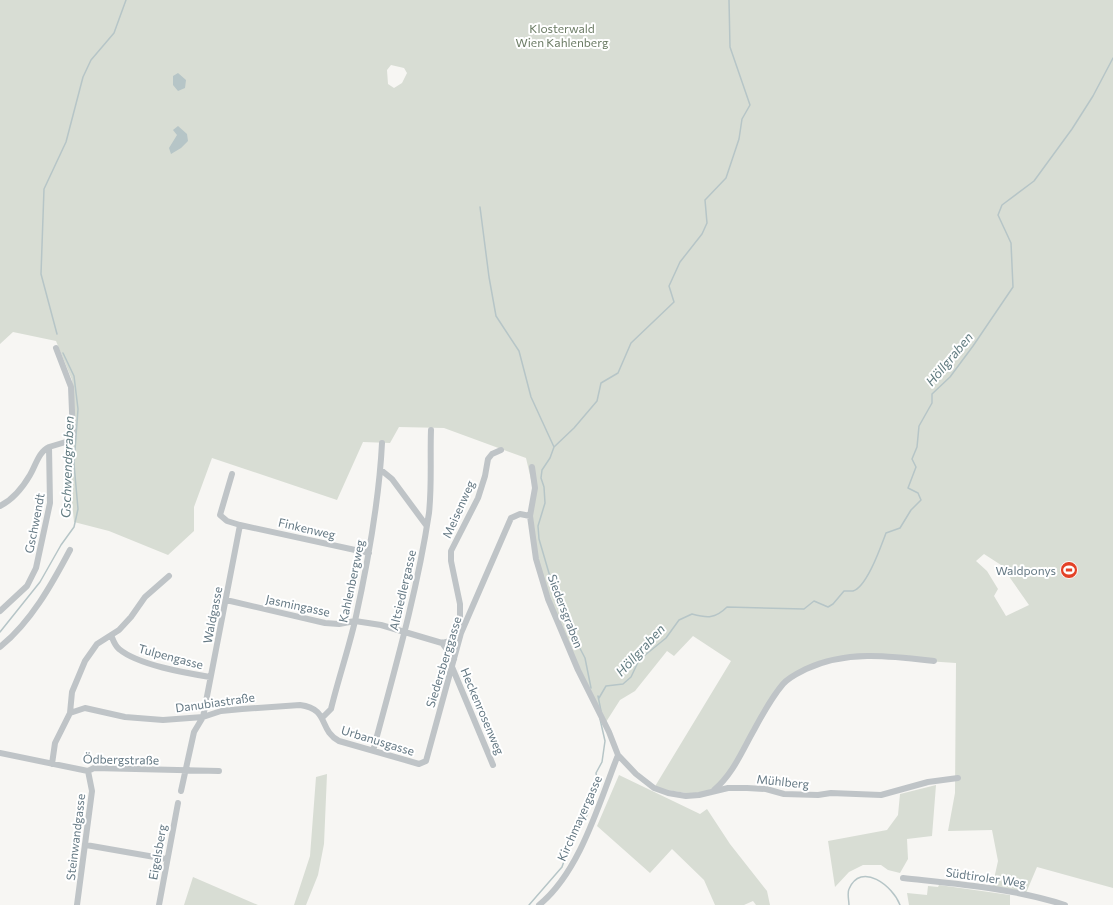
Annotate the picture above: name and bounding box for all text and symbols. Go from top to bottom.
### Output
park label: Klosterwald Wien Kahlenberg [515,21,609,49]
water label: Höllgraben [922,329,976,389]
water label: Gschwendgraben [57,416,77,518]
street label: Meisenweg [439,478,477,540]
street label: Gschwendt [21,491,47,554]
street label: Finkenweg [277,515,337,541]
street label: Kahlenbergweg [335,538,367,624]
street label: Altsiedlergasse [386,548,418,632]
sports icon: Waldponys [1059,560,1079,580]
place label: Waldponys [996,563,1056,577]
street label: Siedersgraben [546,572,586,650]
street label: Waldgasse [200,585,224,645]
street label: Jasmingasse [264,591,332,620]
street label: Siedersberggasse [423,615,463,709]
water label: Höllgraben [612,621,668,679]
street label: Tulpengasse [137,641,205,671]
street label: Heckenrosenweg [458,665,508,757]
street label: Danubiastraße [174,689,256,715]
street label: Urbanusgasse [340,722,416,758]
street label: Ödbergstraße [83,751,159,767]
street label: Mühlberg [756,771,810,791]
street label: Kirchmayergasse [554,773,604,863]
street label: Steinwandgasse [63,793,87,881]
street label: Eigelsberg [145,823,169,881]
street label: Südtiroler Weg [945,864,1028,890]

